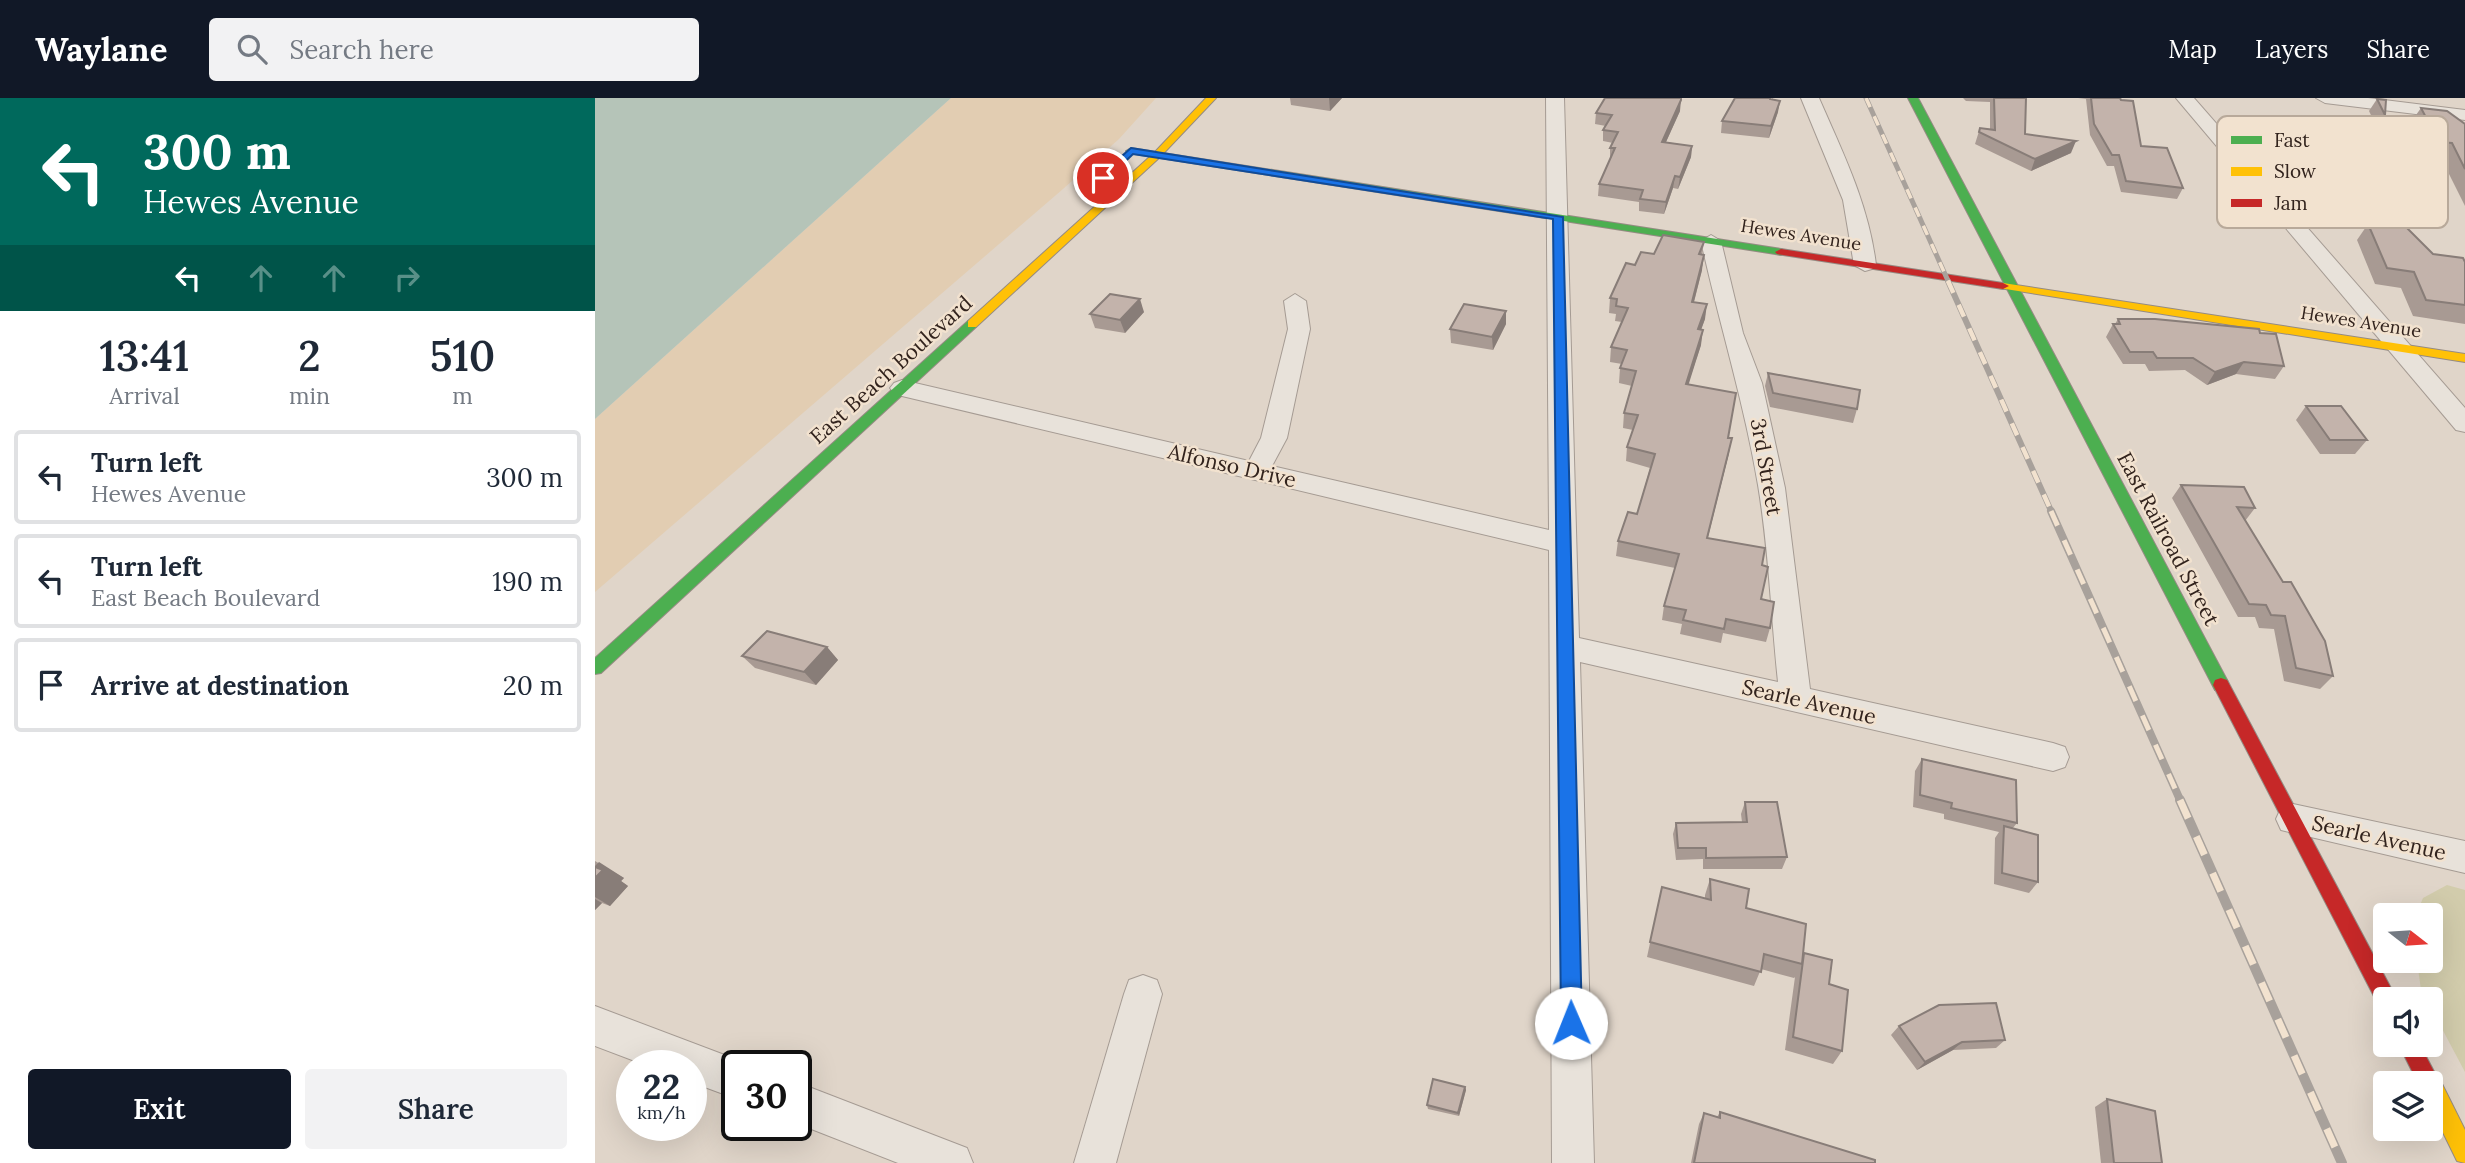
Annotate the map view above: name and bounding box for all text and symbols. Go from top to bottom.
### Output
search box [209,18,699,81]
text: Waylane [35,28,167,70]
icon: search [233,30,271,68]
text: Search here [289,33,434,66]
text: Map [2168,34,2217,65]
text: Layers [2255,34,2328,65]
text: Share [2366,34,2430,65]
legend [2217,116,2448,228]
text: 300 m [143,120,291,182]
icon: left [28,126,119,217]
text: Fast [2274,128,2310,152]
pin [1073,148,1133,208]
icon: arrive [1084,159,1122,197]
text: Slow [2274,159,2317,183]
text: Hewes Avenue [143,181,359,222]
text: Jam [2273,191,2308,215]
street label: Hewes Avenue [1739,214,1863,255]
icon: left [169,259,207,297]
icon: ahead [242,259,280,297]
icon: ahead [315,259,353,297]
icon: right [388,259,426,297]
street label: East Beach Boulevard [804,290,978,450]
street label: Hewes Avenue [2299,301,2423,342]
text: 13:41 [100,329,189,383]
text: 2 [298,329,321,383]
text: 510 [430,329,495,383]
text: Arrival [109,381,180,410]
text: min [289,381,330,410]
text: m [452,381,473,410]
street label: 3rd Street [1745,416,1788,518]
street label: Alfonso Drive [1164,437,1299,493]
text: Turn left [91,446,202,479]
street label: East Railroad Street [2111,447,2226,631]
icon: left [32,458,70,496]
text: 300 m [486,461,563,494]
text: Hewes Avenue [91,479,246,508]
text: Turn left [91,550,202,583]
icon: left [32,562,70,600]
text: 190 m [492,565,563,598]
text: East Beach Boulevard [91,583,320,612]
icon: arrive [32,666,70,704]
text: Arrive at destination [91,669,349,702]
text: 20 m [503,669,563,702]
street label: Searle Avenue [1739,673,1879,730]
street label: Searle Avenue [2309,809,2449,866]
north arrow [2373,903,2443,973]
map controls [2373,903,2443,1141]
position arrow [1534,986,1608,1060]
button: sound [2373,987,2443,1057]
speed limit sign: 30 [721,1050,812,1141]
text: 22 [643,1064,680,1109]
button: Exit [28,1069,291,1149]
button: Share [305,1069,567,1149]
button: layers [2373,1071,2443,1141]
text: km/h [637,1101,686,1124]

